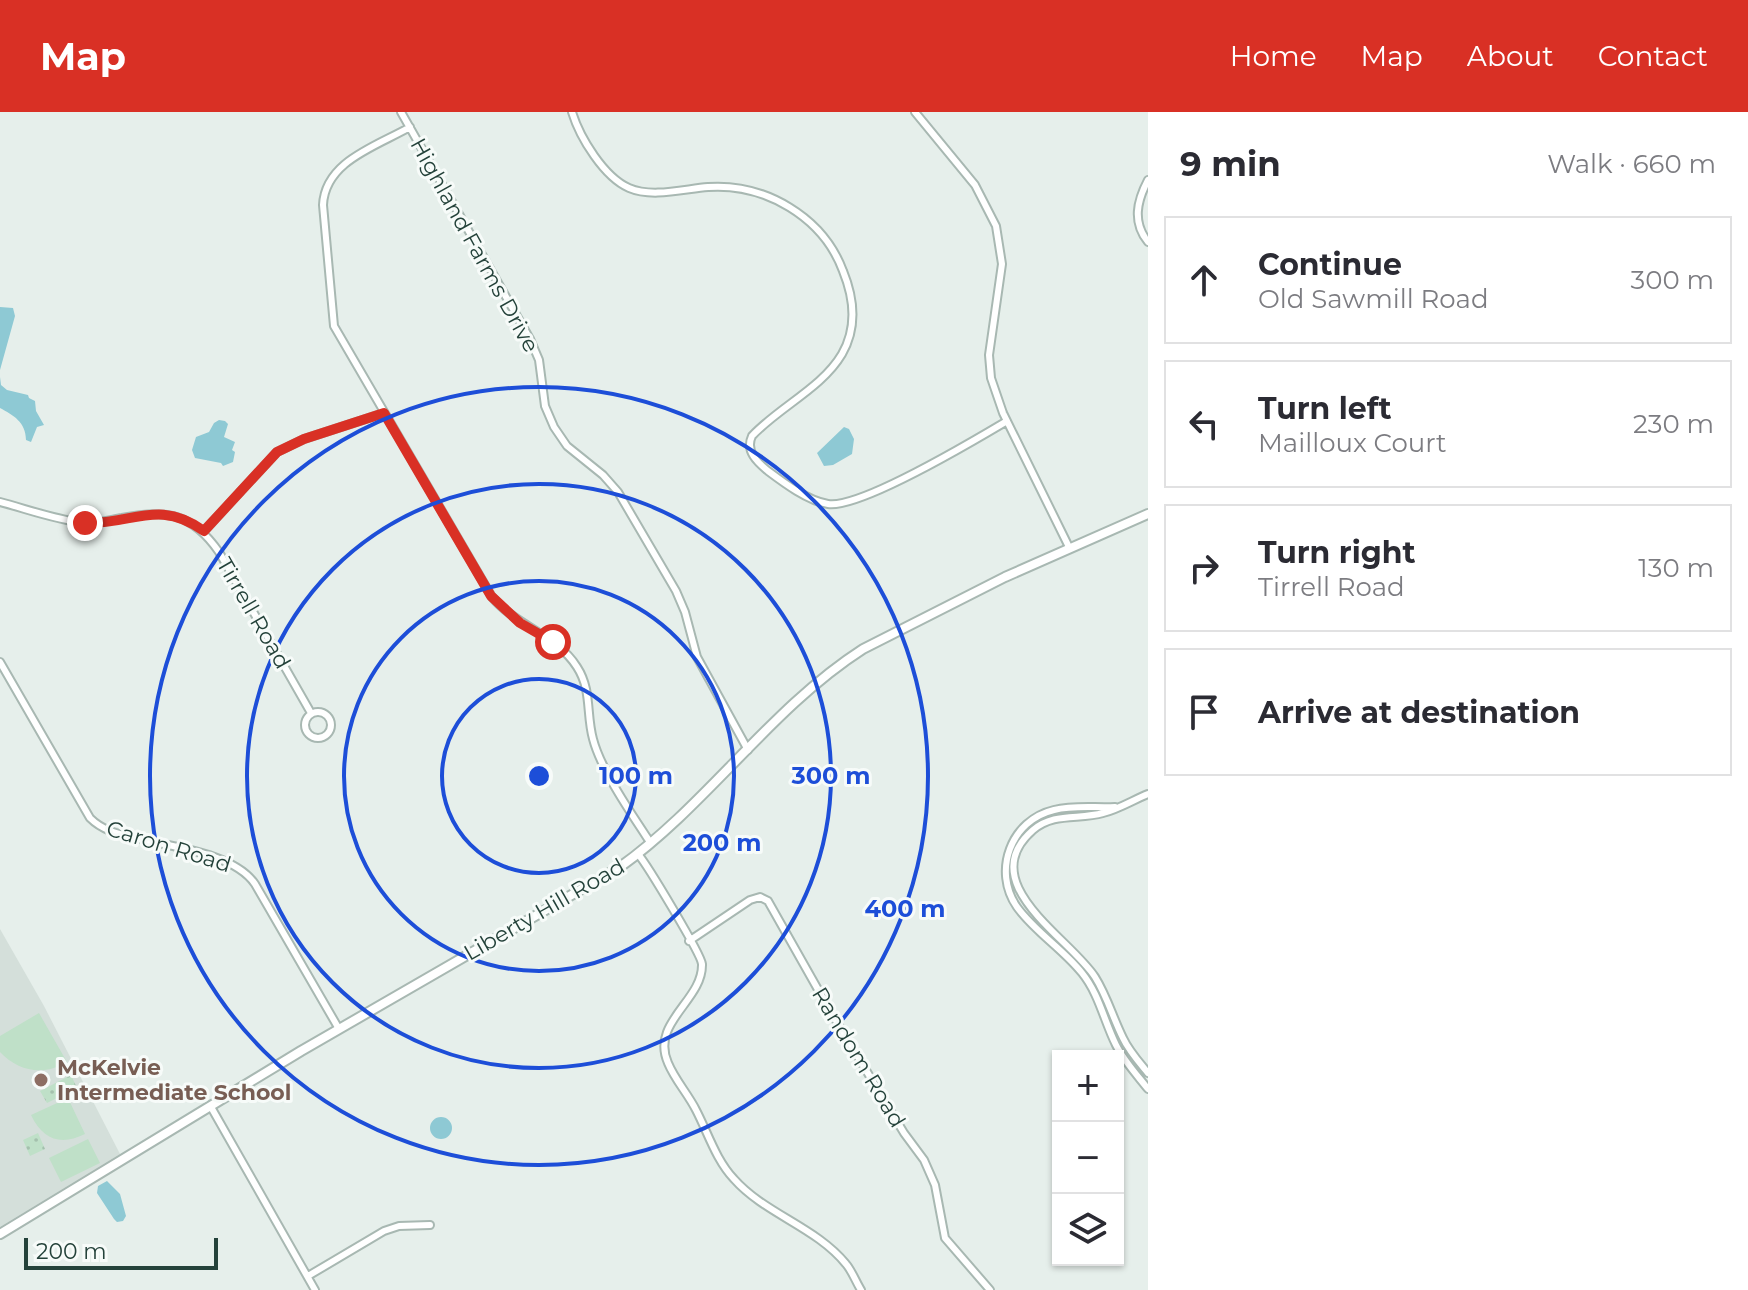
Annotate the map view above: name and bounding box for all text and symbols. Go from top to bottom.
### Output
text: Map [40,33,126,80]
text: Home [1230,39,1317,73]
text: Map [1361,39,1423,73]
text: About [1467,39,1554,73]
text: Contact [1598,39,1708,73]
street label: Highland Farms Drive [404,133,545,357]
text: 9 min [1180,143,1281,185]
text: Walk · 660 m [1547,148,1716,180]
text: Continue [1258,246,1402,283]
icon: ahead [1182,258,1226,302]
text: 300 m [1631,264,1714,296]
text: Old Sawmill Road [1258,283,1489,315]
text: Turn left [1258,390,1391,427]
icon: left [1182,402,1226,446]
text: 230 m [1633,408,1714,440]
text: Mailloux Court [1258,427,1447,459]
route end [67,505,103,541]
text: Turn right [1258,534,1415,571]
icon: right [1182,546,1226,590]
text: 130 m [1638,552,1714,584]
street label: Tirrell Road [211,553,296,674]
text: Tirrell Road [1258,571,1405,603]
route start [535,624,571,660]
icon: arrive [1182,690,1226,734]
text: Arrive at destination [1258,694,1580,731]
text: 100 m [599,761,673,790]
text: 300 m [791,761,870,790]
centre of rings [525,762,553,790]
street label: Caron Road [103,815,234,878]
text: 200 m [683,828,761,857]
street label: Liberty Hill Road [459,852,629,966]
text: 400 m [864,894,946,923]
street label: Random Road [806,982,911,1132]
map controls [1052,1050,1124,1266]
button: + [1052,1050,1124,1122]
place label: McKelvie Intermediate School [57,1054,291,1106]
marker: McKelvie Intermediate School [32,1071,50,1089]
button: − [1052,1122,1124,1194]
button: layers [1052,1194,1124,1266]
scale bar [24,1234,218,1270]
text: 200 m [36,1238,107,1265]

